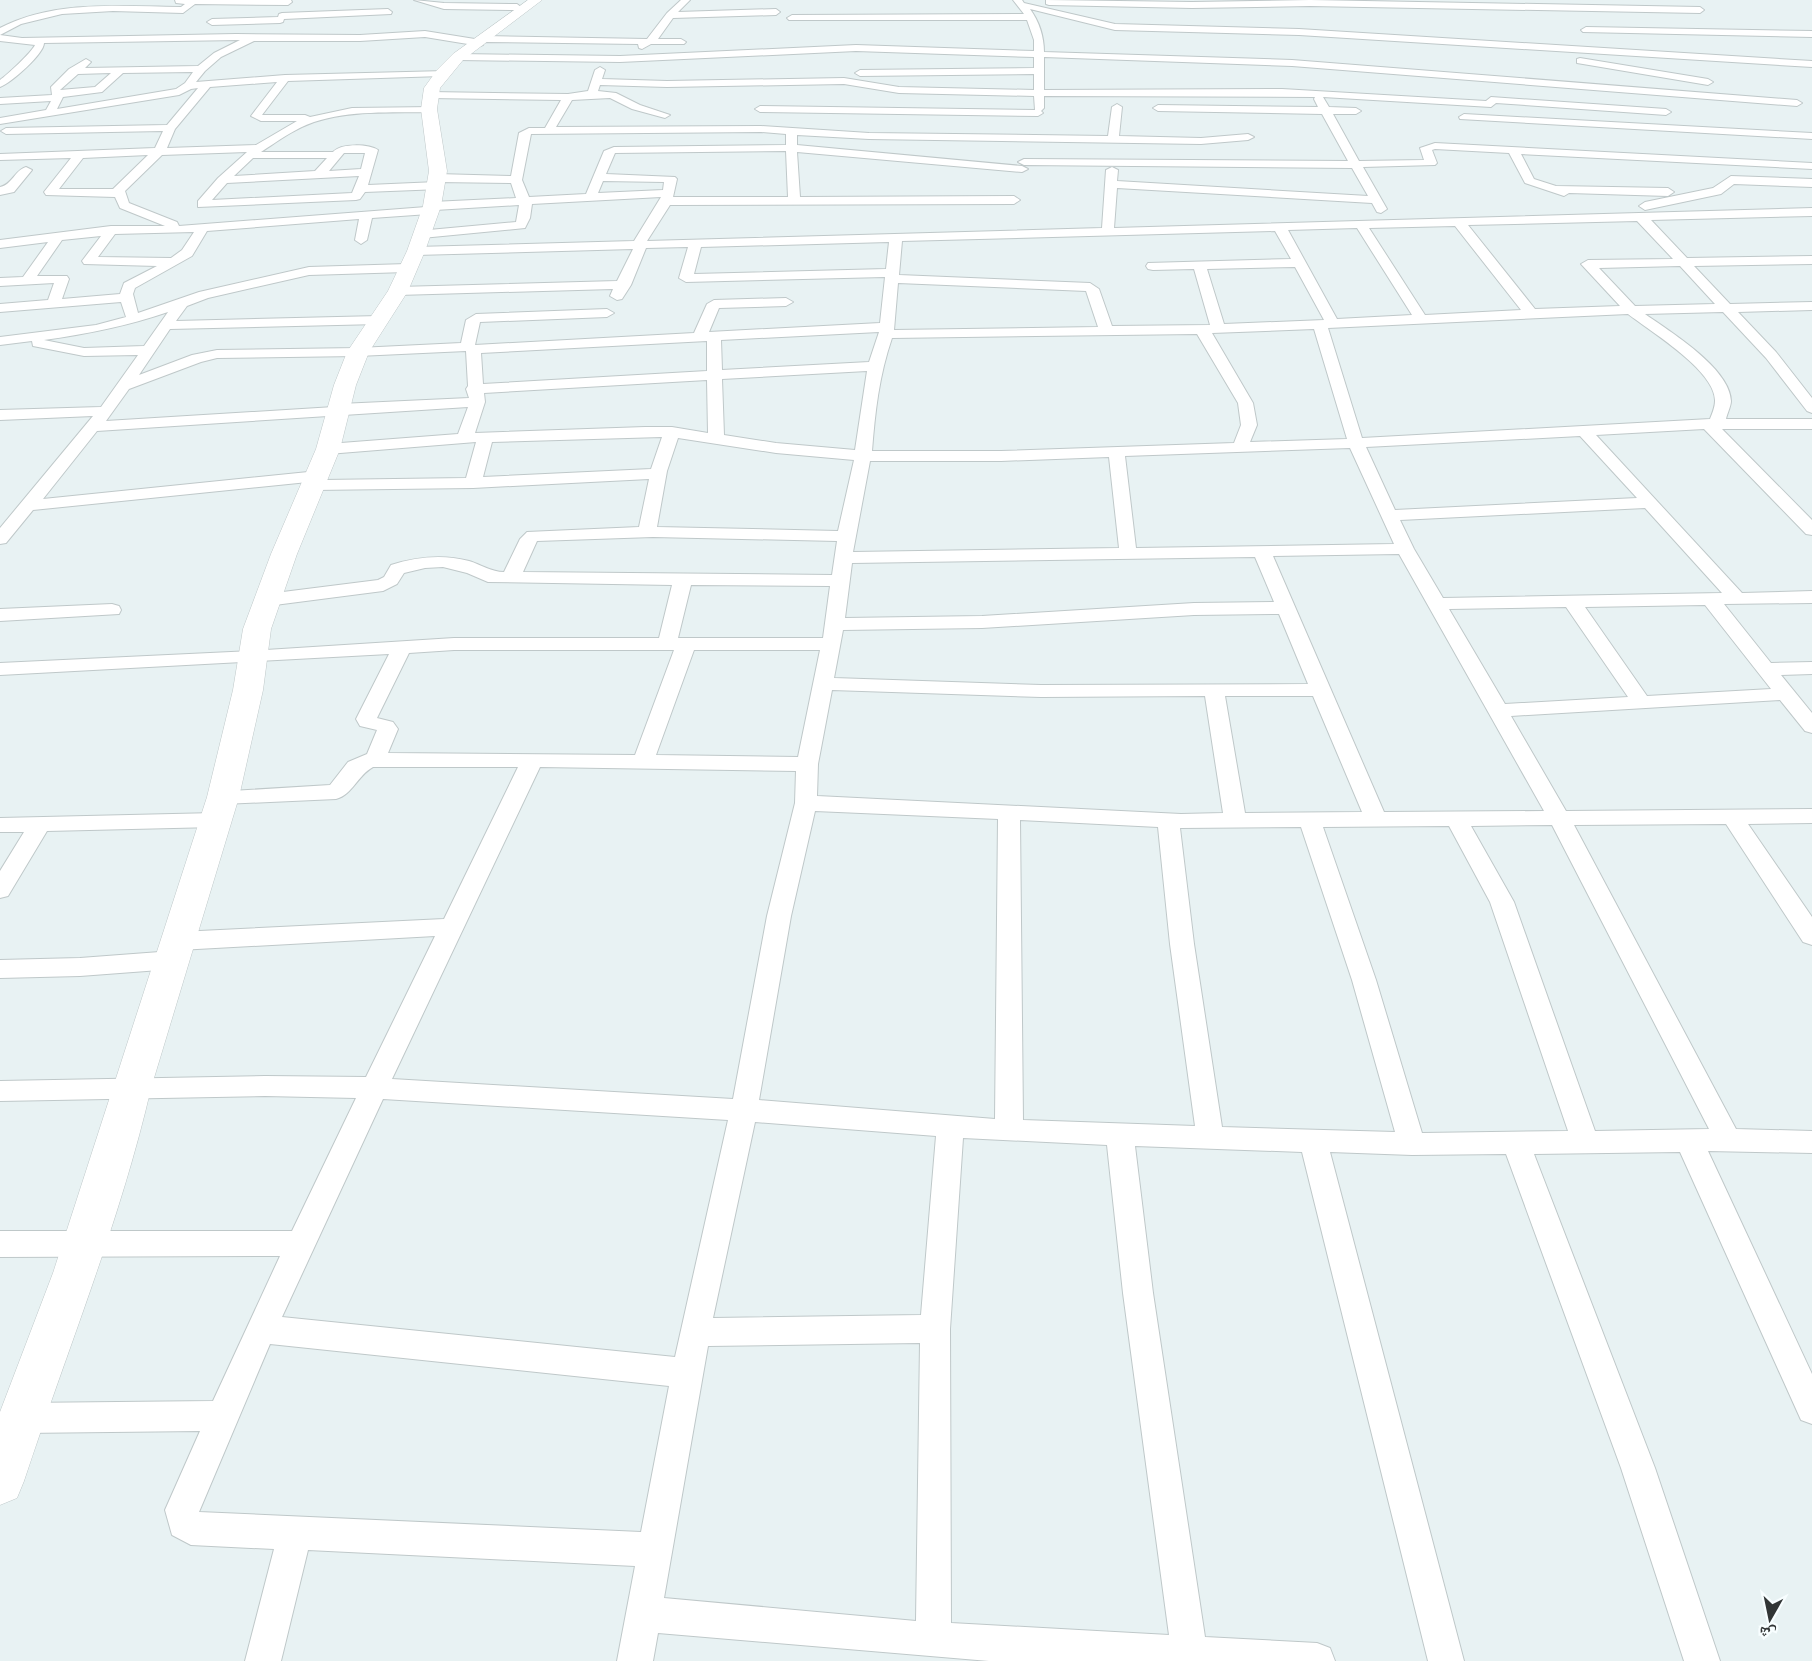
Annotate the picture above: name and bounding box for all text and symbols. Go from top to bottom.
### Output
north arrow [1740,1589,1800,1649]
text: ش [1758,1623,1778,1644]

